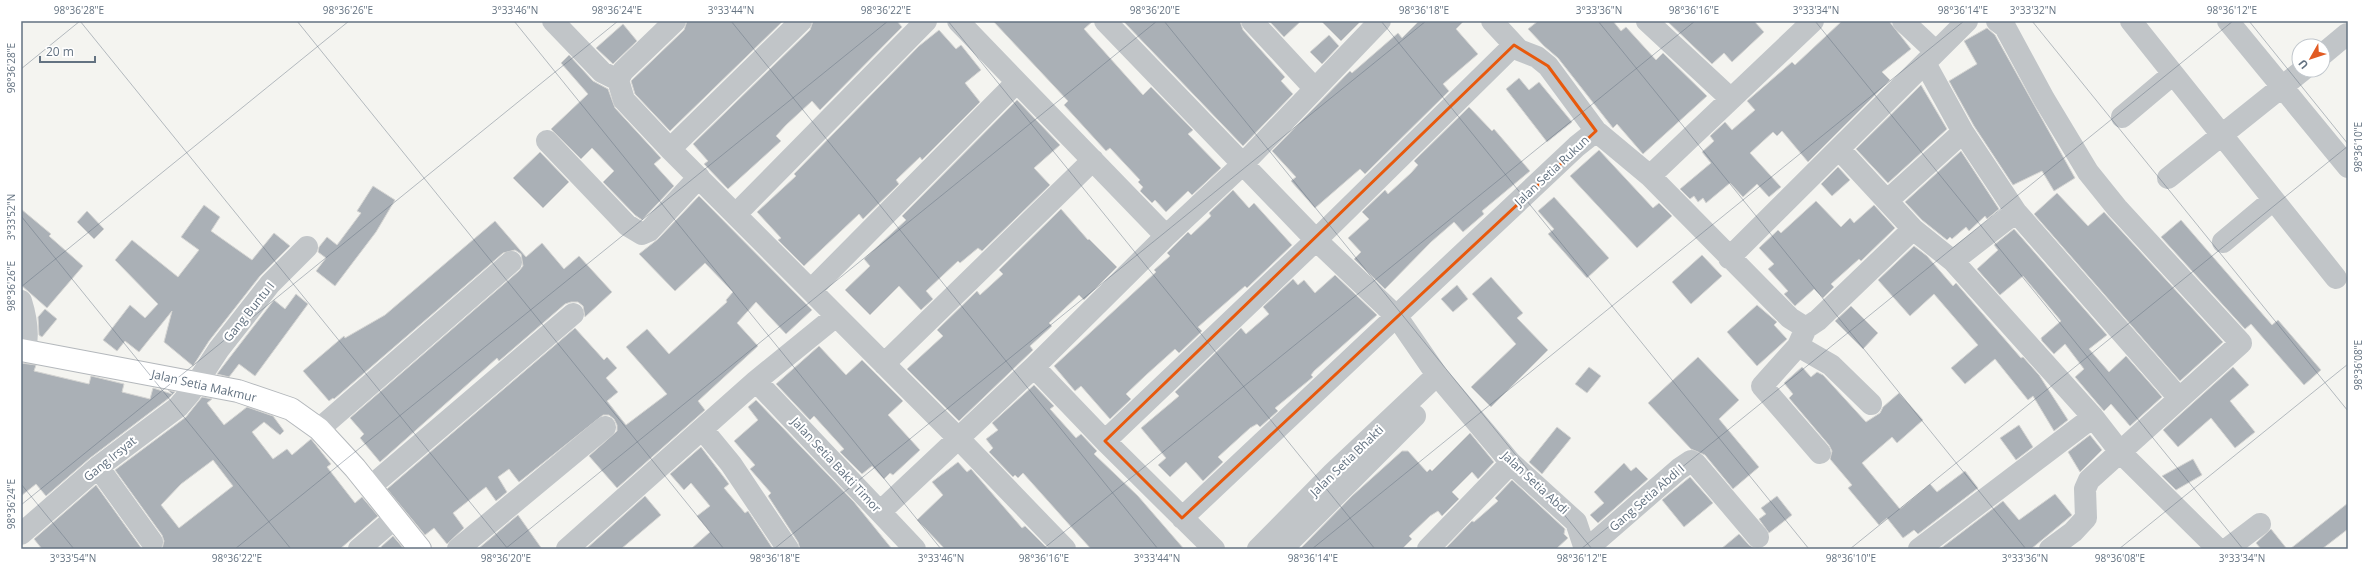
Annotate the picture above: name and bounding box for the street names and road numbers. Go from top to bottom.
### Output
street label: Jalan Setia Rukun [1510,132,1593,210]
street label: Gang Buntu I [219,278,278,345]
street label: Jalan Setia Makmur [149,365,259,406]
street label: Jalan Setia Bakti Timor [787,413,885,516]
street label: Jalan Setia Bhakti [1306,421,1387,501]
street label: Gang Irsyat [80,432,140,485]
street label: Jalan Setia Abdi [1497,446,1573,518]
street label: Gang Setia Abdi I [1605,460,1688,535]

